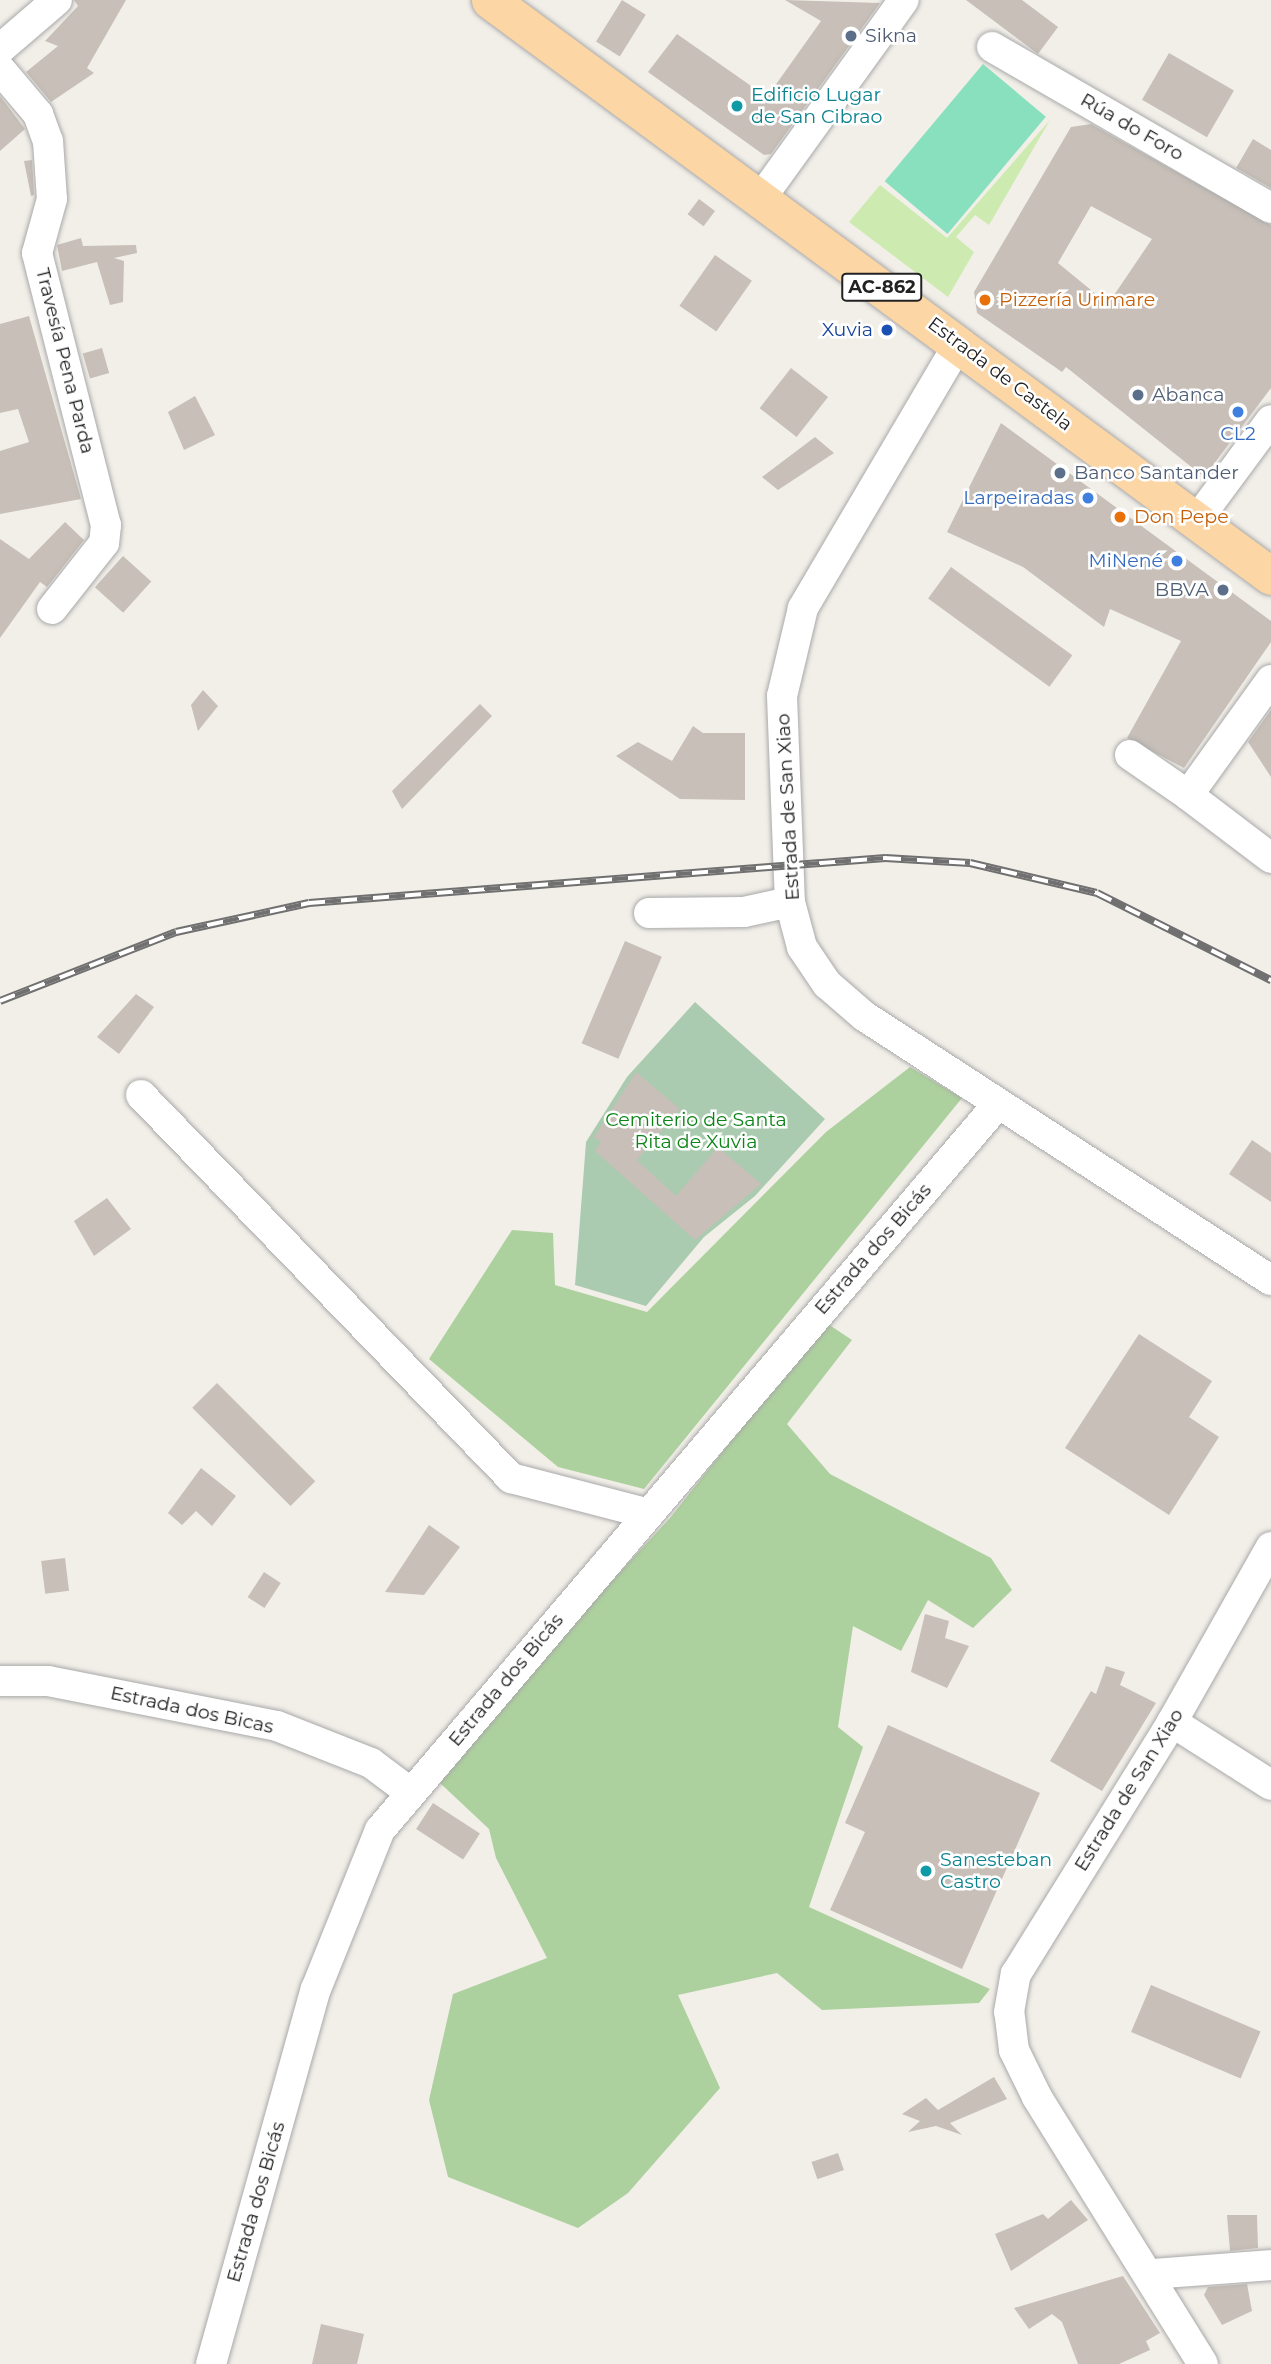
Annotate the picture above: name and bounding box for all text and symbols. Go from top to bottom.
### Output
place label: Sikna [865,25,917,47]
marker: Sikna [843,28,859,44]
place label: Edificio Lugar de San Cibrao [751,84,882,128]
street label: Rúa do Foro [1076,88,1188,166]
marker: Edificio Lugar de San Cibrao [729,98,745,114]
street label: Travesía Pena Parda [31,266,99,456]
road number: AC-862 [840,272,924,302]
place label: Pizzería Urimare [999,289,1155,311]
marker: Pizzería Urimare [977,292,993,308]
street label: Estrada de Castela [923,312,1077,436]
place label: Xuvia [822,319,873,341]
marker: Xuvia [879,322,895,338]
place label: Abanca [1152,384,1224,406]
marker: Abanca [1130,387,1146,403]
marker: CL2 [1230,404,1246,420]
place label: CL2 [1220,423,1256,445]
place label: Banco Santander [1074,462,1239,484]
marker: Banco Santander [1052,465,1068,481]
place label: Larpeiradas [963,487,1074,509]
marker: Larpeiradas [1080,490,1096,506]
place label: Don Pepe [1134,506,1229,528]
marker: Don Pepe [1112,509,1128,525]
place label: MiNené [1089,550,1163,572]
marker: MiNené [1169,553,1185,569]
place label: BBVA [1155,579,1209,601]
marker: BBVA [1215,582,1231,598]
street label: Estrada de San Xiao [772,713,804,901]
park label: Cemiterio de Santa Rita de Xuvia [605,1109,787,1153]
street label: Estrada dos Bicás [810,1179,936,1319]
street label: Estrada dos Bicás [444,1609,568,1751]
street label: Estrada dos Bicas [108,1682,276,1738]
street label: Estrada de San Xiao [1070,1704,1188,1876]
place label: Sanesteban Castro [940,1849,1052,1893]
marker: Sanesteban Castro [918,1863,934,1879]
street label: Estrada dos Bicás [222,2119,290,2285]

